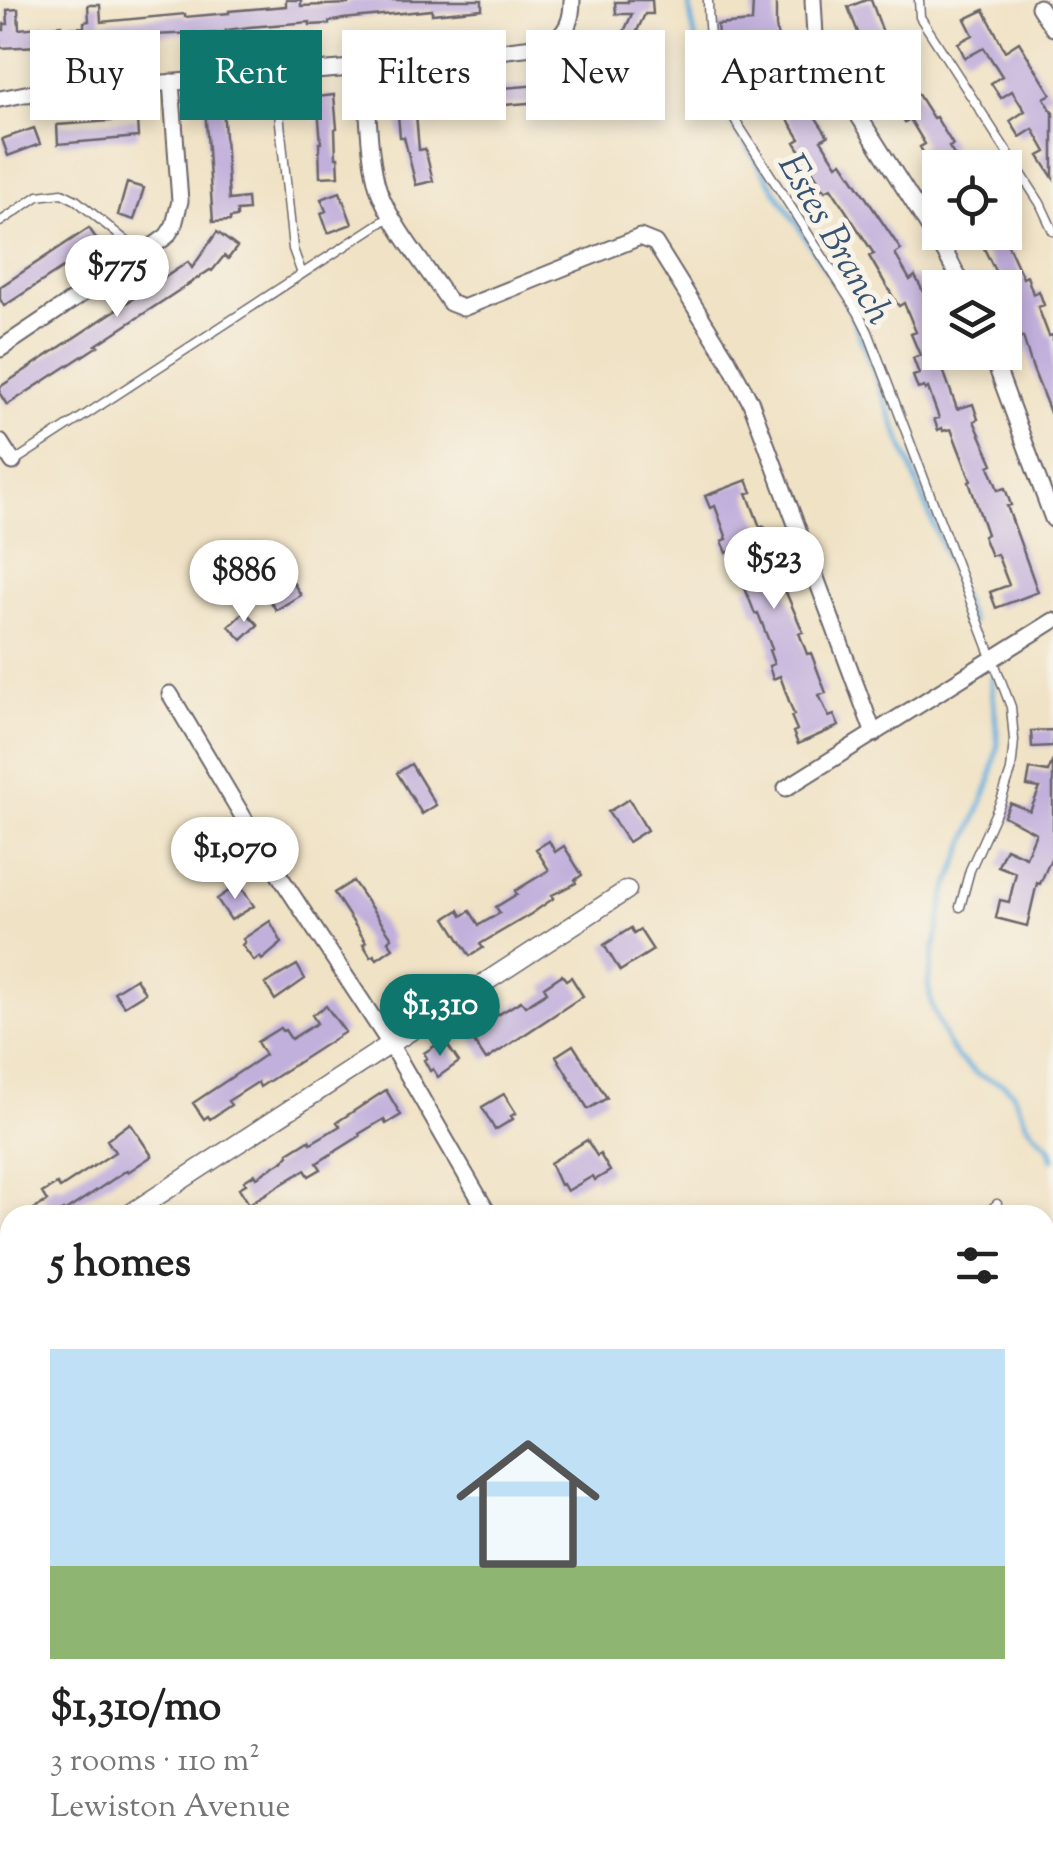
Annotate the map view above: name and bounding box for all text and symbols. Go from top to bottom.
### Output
chip: Buy [30,30,160,120]
chip: Rent [180,30,322,120]
chip: Filters [342,30,506,120]
chip: New [526,30,665,120]
chip: Apartment [685,30,921,120]
water label: Estes Branch [762,144,904,336]
map controls [922,150,1022,370]
button: locate [922,150,1022,250]
pin: $775 [58,235,176,320]
text: $775 [87,244,147,290]
button: layers [922,270,1022,370]
pin: $523 [715,527,833,612]
text: $523 [746,536,802,582]
pin: $886 [185,540,303,625]
text: $886 [212,549,276,595]
pin: $1,070 [154,817,316,902]
text: $1,070 [193,826,277,872]
pin: $1,310 [359,974,521,1059]
text: $1,310 [402,983,478,1029]
text: 5 homes [50,1235,191,1295]
icon: filters [950,1238,1005,1293]
icon: home [438,1414,618,1594]
text: $1,310/mo [50,1679,221,1739]
text: 3 rooms · 110 m² [50,1739,260,1785]
text: Lewiston Avenue [50,1785,290,1831]

